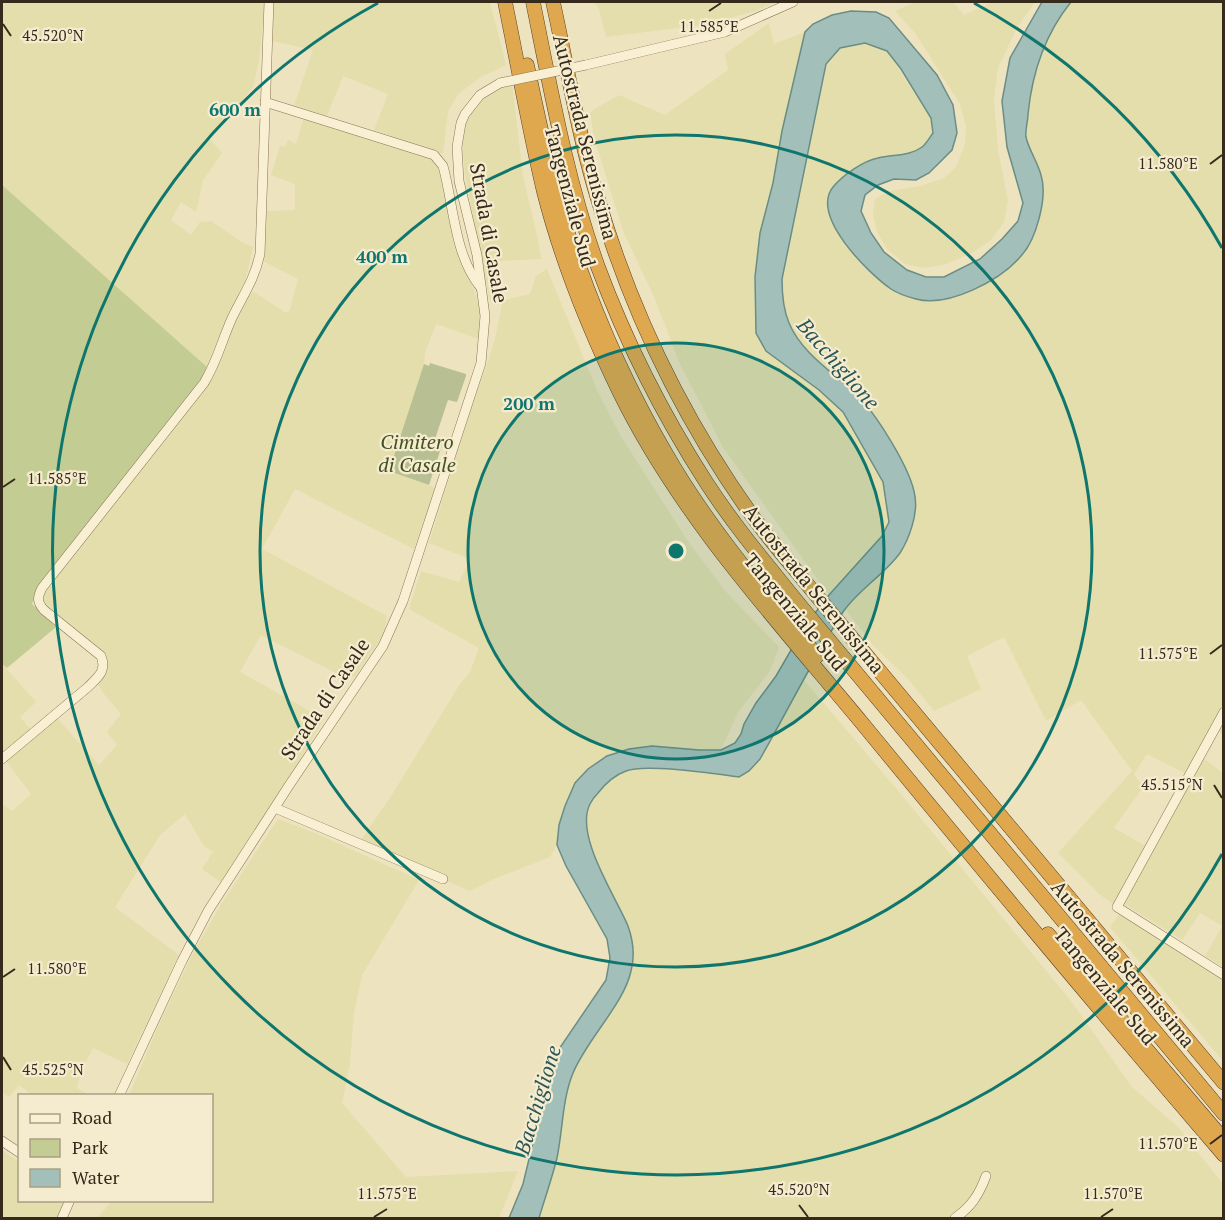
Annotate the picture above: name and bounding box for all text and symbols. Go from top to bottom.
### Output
text: 11.585°E [679,16,739,36]
text: 45.520°N [22,25,84,45]
street label: Autostrada Serenissima [547,31,624,242]
text: 600 m [209,97,261,121]
street label: Tangenziale Sud [539,122,602,270]
text: 11.580°E [1138,153,1198,173]
street label: Strada di Casale [464,161,515,305]
text: 400 m [356,244,408,268]
water label: Bacchiglione [791,311,887,415]
text: 200 m [503,391,555,415]
park label: Cimitero di Casale [378,428,456,478]
text: 11.585°E [27,468,87,488]
street label: Autostrada Serenissima [738,498,891,679]
centre of rings [666,541,686,561]
street label: Tangenziale Sud [738,547,853,676]
street label: Strada di Casale [274,632,375,765]
text: 11.575°E [1138,643,1198,663]
text: 45.515°N [1141,774,1203,794]
street label: Autostrada Serenissima [1045,874,1201,1053]
street label: Tangenziale Sud [1048,921,1163,1050]
text: 11.580°E [27,958,87,978]
water label: Bacchiglione [507,1041,567,1159]
text: 45.525°N [22,1059,84,1079]
legend [18,1094,213,1202]
text: Road [72,1105,112,1129]
text: 11.570°E [1138,1133,1198,1153]
text: Park [72,1135,109,1159]
text: Water [72,1165,119,1189]
text: 45.520°N [768,1179,830,1199]
text: 11.575°E [357,1183,417,1203]
text: 11.570°E [1083,1183,1143,1203]

